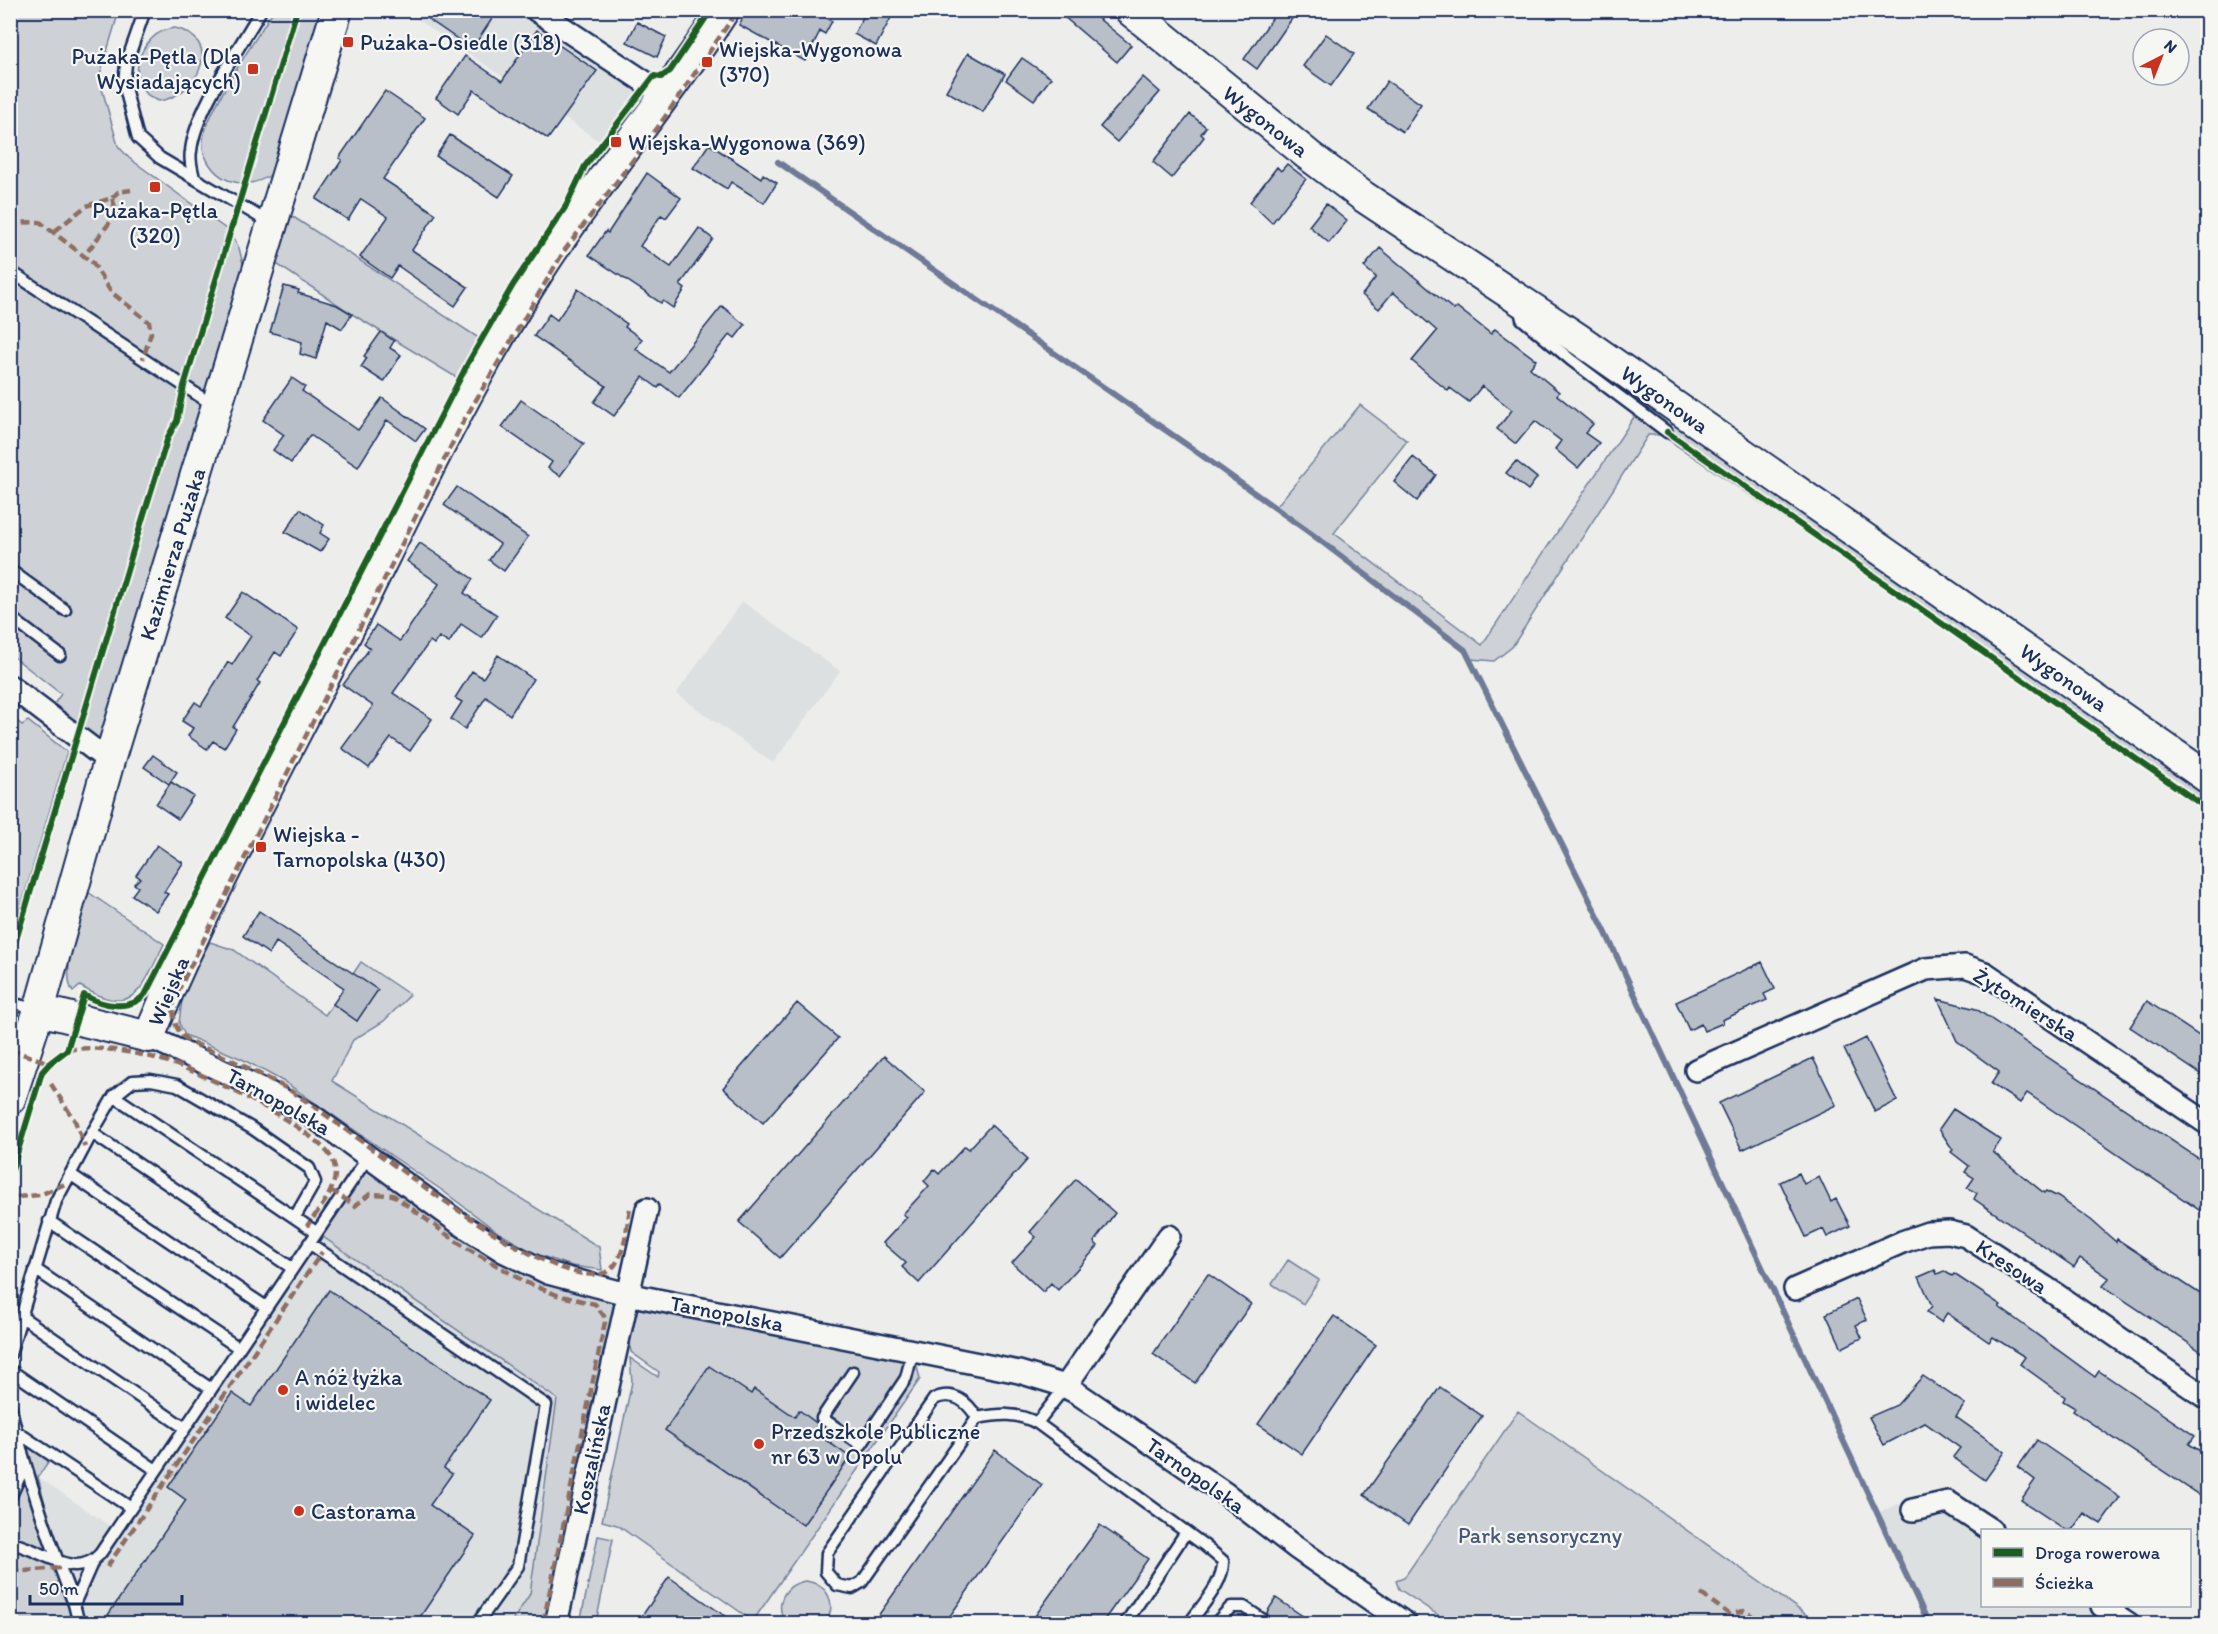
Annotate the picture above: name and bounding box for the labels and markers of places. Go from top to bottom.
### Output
place label: Pużaka-Osiedle (318) [360,29,562,56]
marker: Pużaka-Osiedle (318) [341,35,355,49]
place label: Wiejska-Wygonowa (370) [719,36,903,88]
place label: Pużaka-Pętla (Dla Wysiadających) [72,43,241,95]
marker: Wiejska-Wygonowa (370) [700,55,714,69]
marker: Pużaka-Pętla (Dla Wysiadających) [246,62,260,76]
place label: Wiejska-Wygonowa (369) [628,129,866,156]
marker: Wiejska-Wygonowa (369) [609,135,623,149]
marker: Pużaka-Pętla (320) [148,180,162,194]
place label: Pużaka-Pętla (320) [92,197,218,249]
place label: Wiejska - Tarnopolska (430) [273,821,446,873]
marker: Wiejska - Tarnopolska (430) [254,840,268,854]
place label: A nóż łyżka i widelec [295,1364,403,1416]
marker: A nóż łyżka i widelec [276,1383,290,1397]
place label: Przedszkole Publiczne nr 63 w Opolu [771,1418,980,1470]
marker: Przedszkole Publiczne nr 63 w Opolu [752,1437,766,1451]
place label: Castorama [311,1498,416,1525]
marker: Castorama [292,1504,306,1518]

